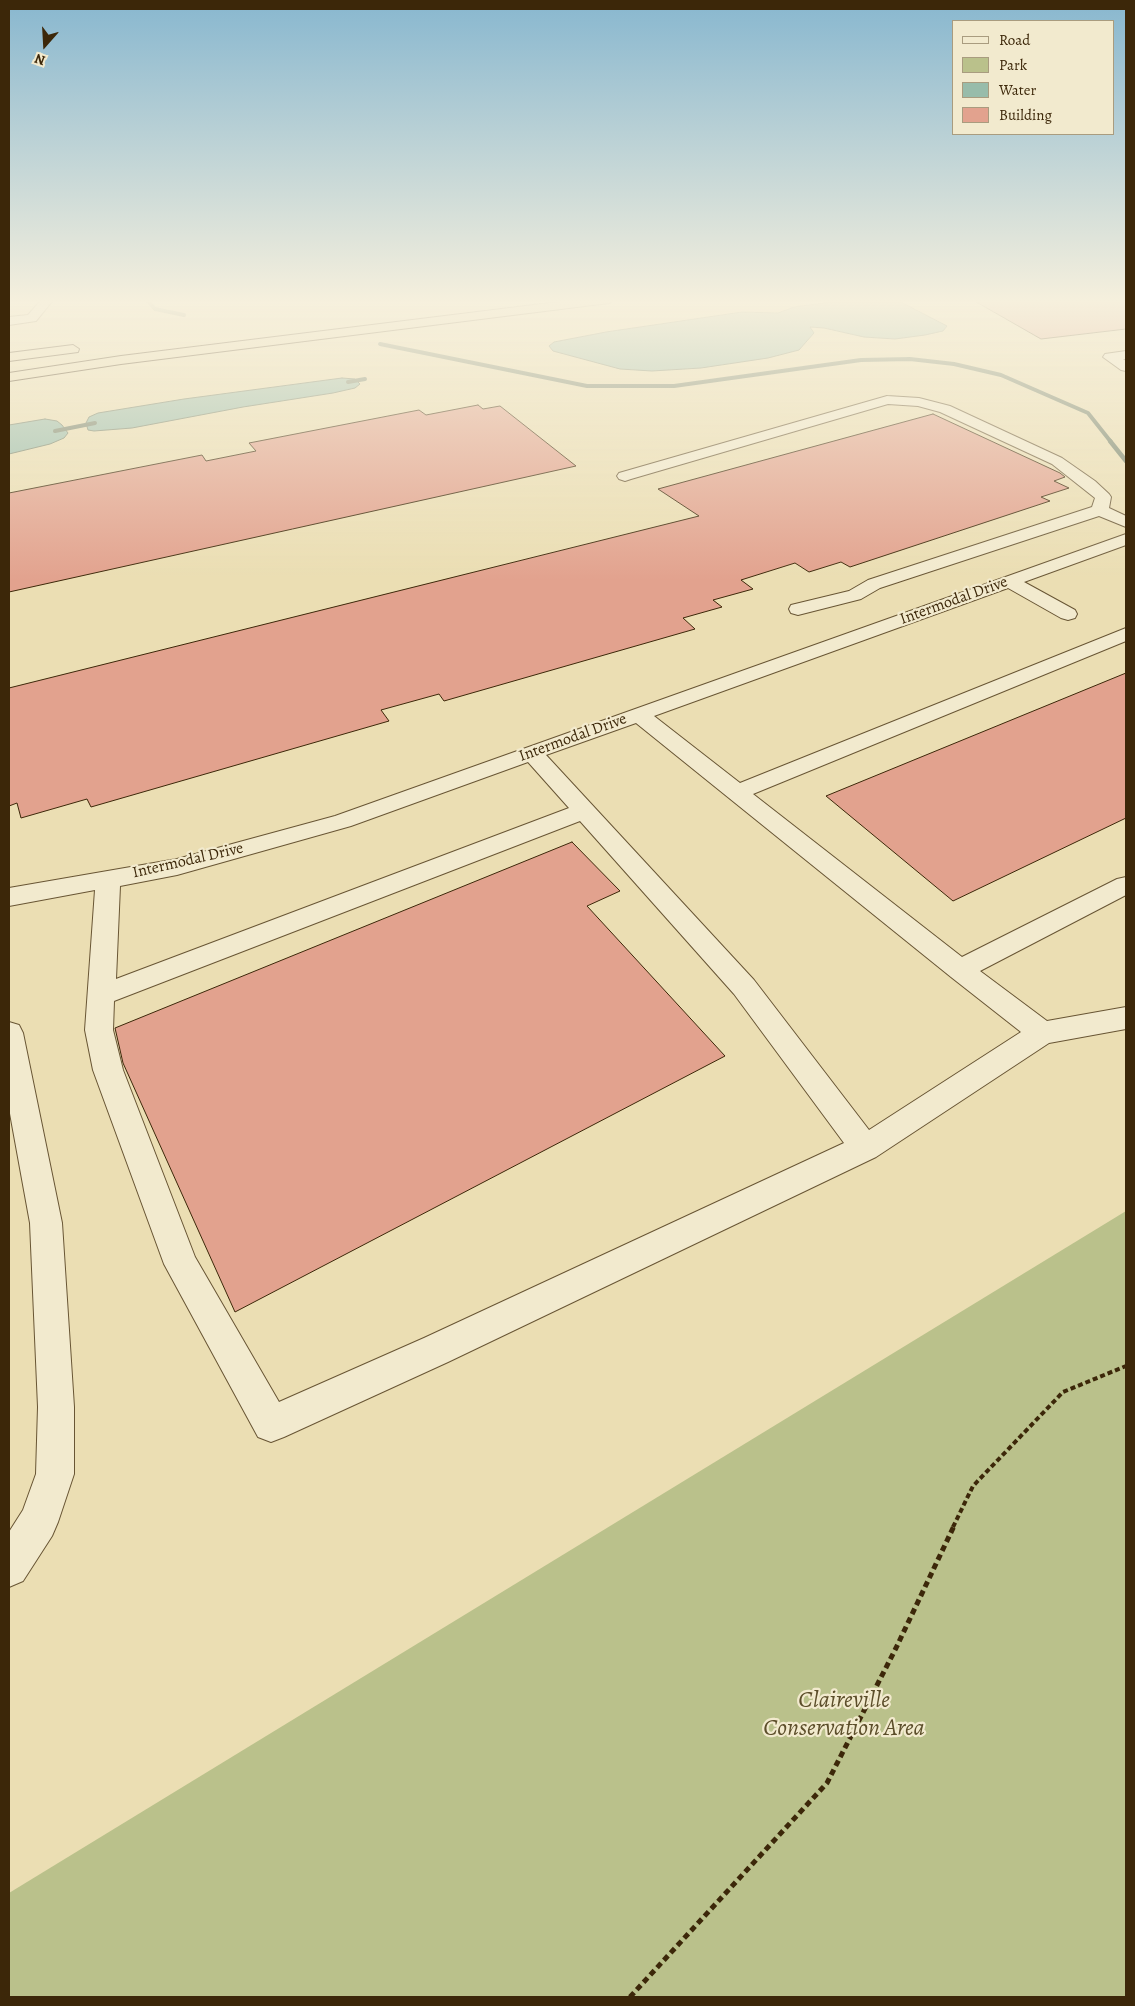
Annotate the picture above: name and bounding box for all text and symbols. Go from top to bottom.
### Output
north arrow [20,20,70,70]
legend [952,20,1115,135]
text: Road [999,30,1030,50]
text: N [32,49,48,70]
text: Park [999,55,1027,75]
text: Water [999,80,1036,100]
text: Building [999,105,1052,125]
street label: Intermodal Drive [897,573,1011,629]
street label: Intermodal Drive [516,710,630,766]
street label: Intermodal Drive [131,839,245,883]
park label: Claireville Conservation Area [763,1687,925,1743]

